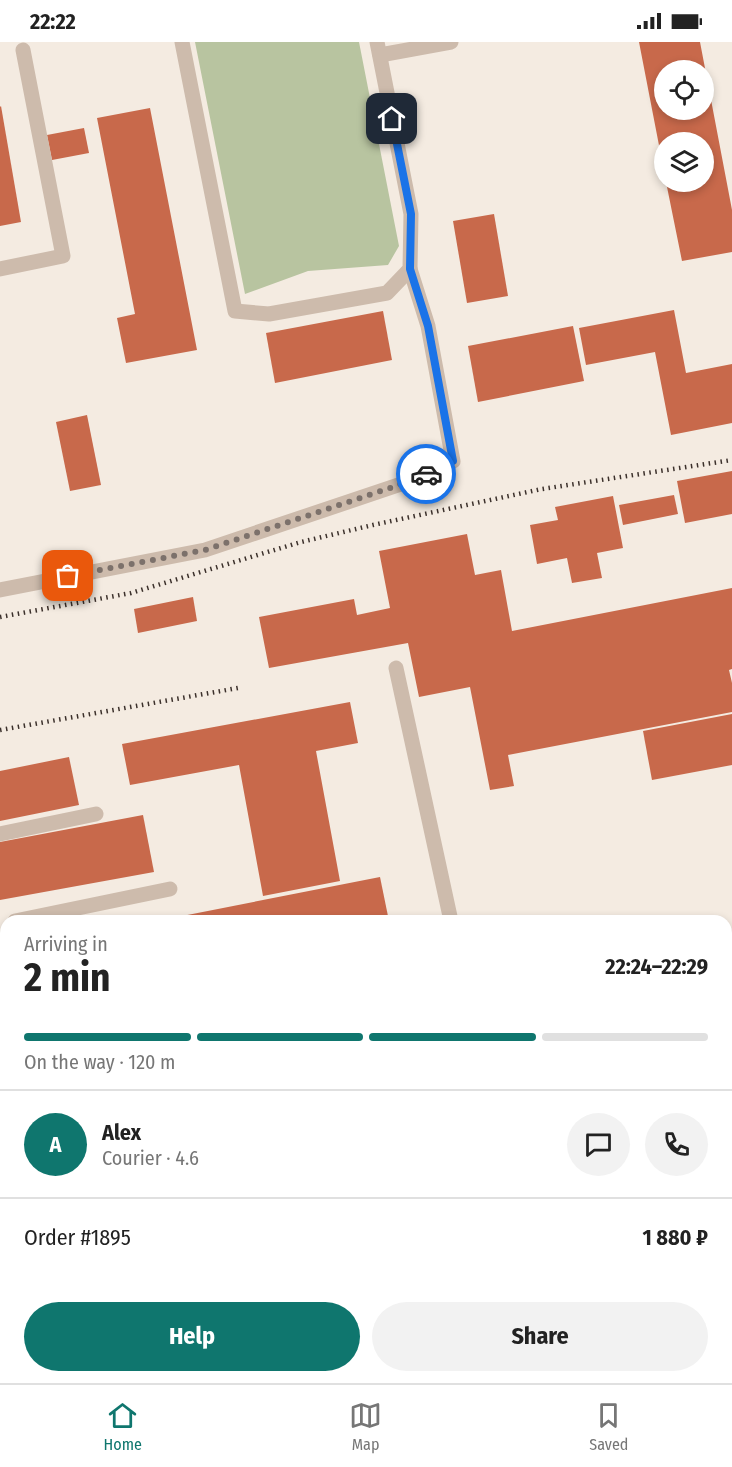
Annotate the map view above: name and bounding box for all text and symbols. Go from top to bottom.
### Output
text: 22:22 [30,8,76,35]
map controls [654,60,714,192]
button: locate [654,60,714,120]
pin [366,93,417,144]
icon: home [375,102,408,135]
button: layers [654,132,714,192]
courier [396,444,456,504]
icon: car [410,458,443,491]
pin [42,550,93,601]
icon: bag [51,559,84,592]
text: Arriving in [24,932,108,956]
text: 22:24–22:29 [605,953,708,980]
text: 2 min [24,955,110,1001]
text: On the way · 120 m [24,1050,175,1074]
button: chat [567,1113,630,1176]
button: phone [645,1113,708,1176]
text: Alex [102,1119,141,1146]
text: A [50,1131,61,1158]
text: Courier · 4.6 [102,1146,199,1170]
text: Order #1895 [24,1224,131,1251]
text: 1 880 ₽ [642,1224,708,1251]
button: Help [24,1302,360,1371]
button: Share [372,1302,708,1371]
tab: Home [104,1399,142,1454]
tab: Map [349,1399,382,1454]
tab: Saved [589,1399,628,1454]

